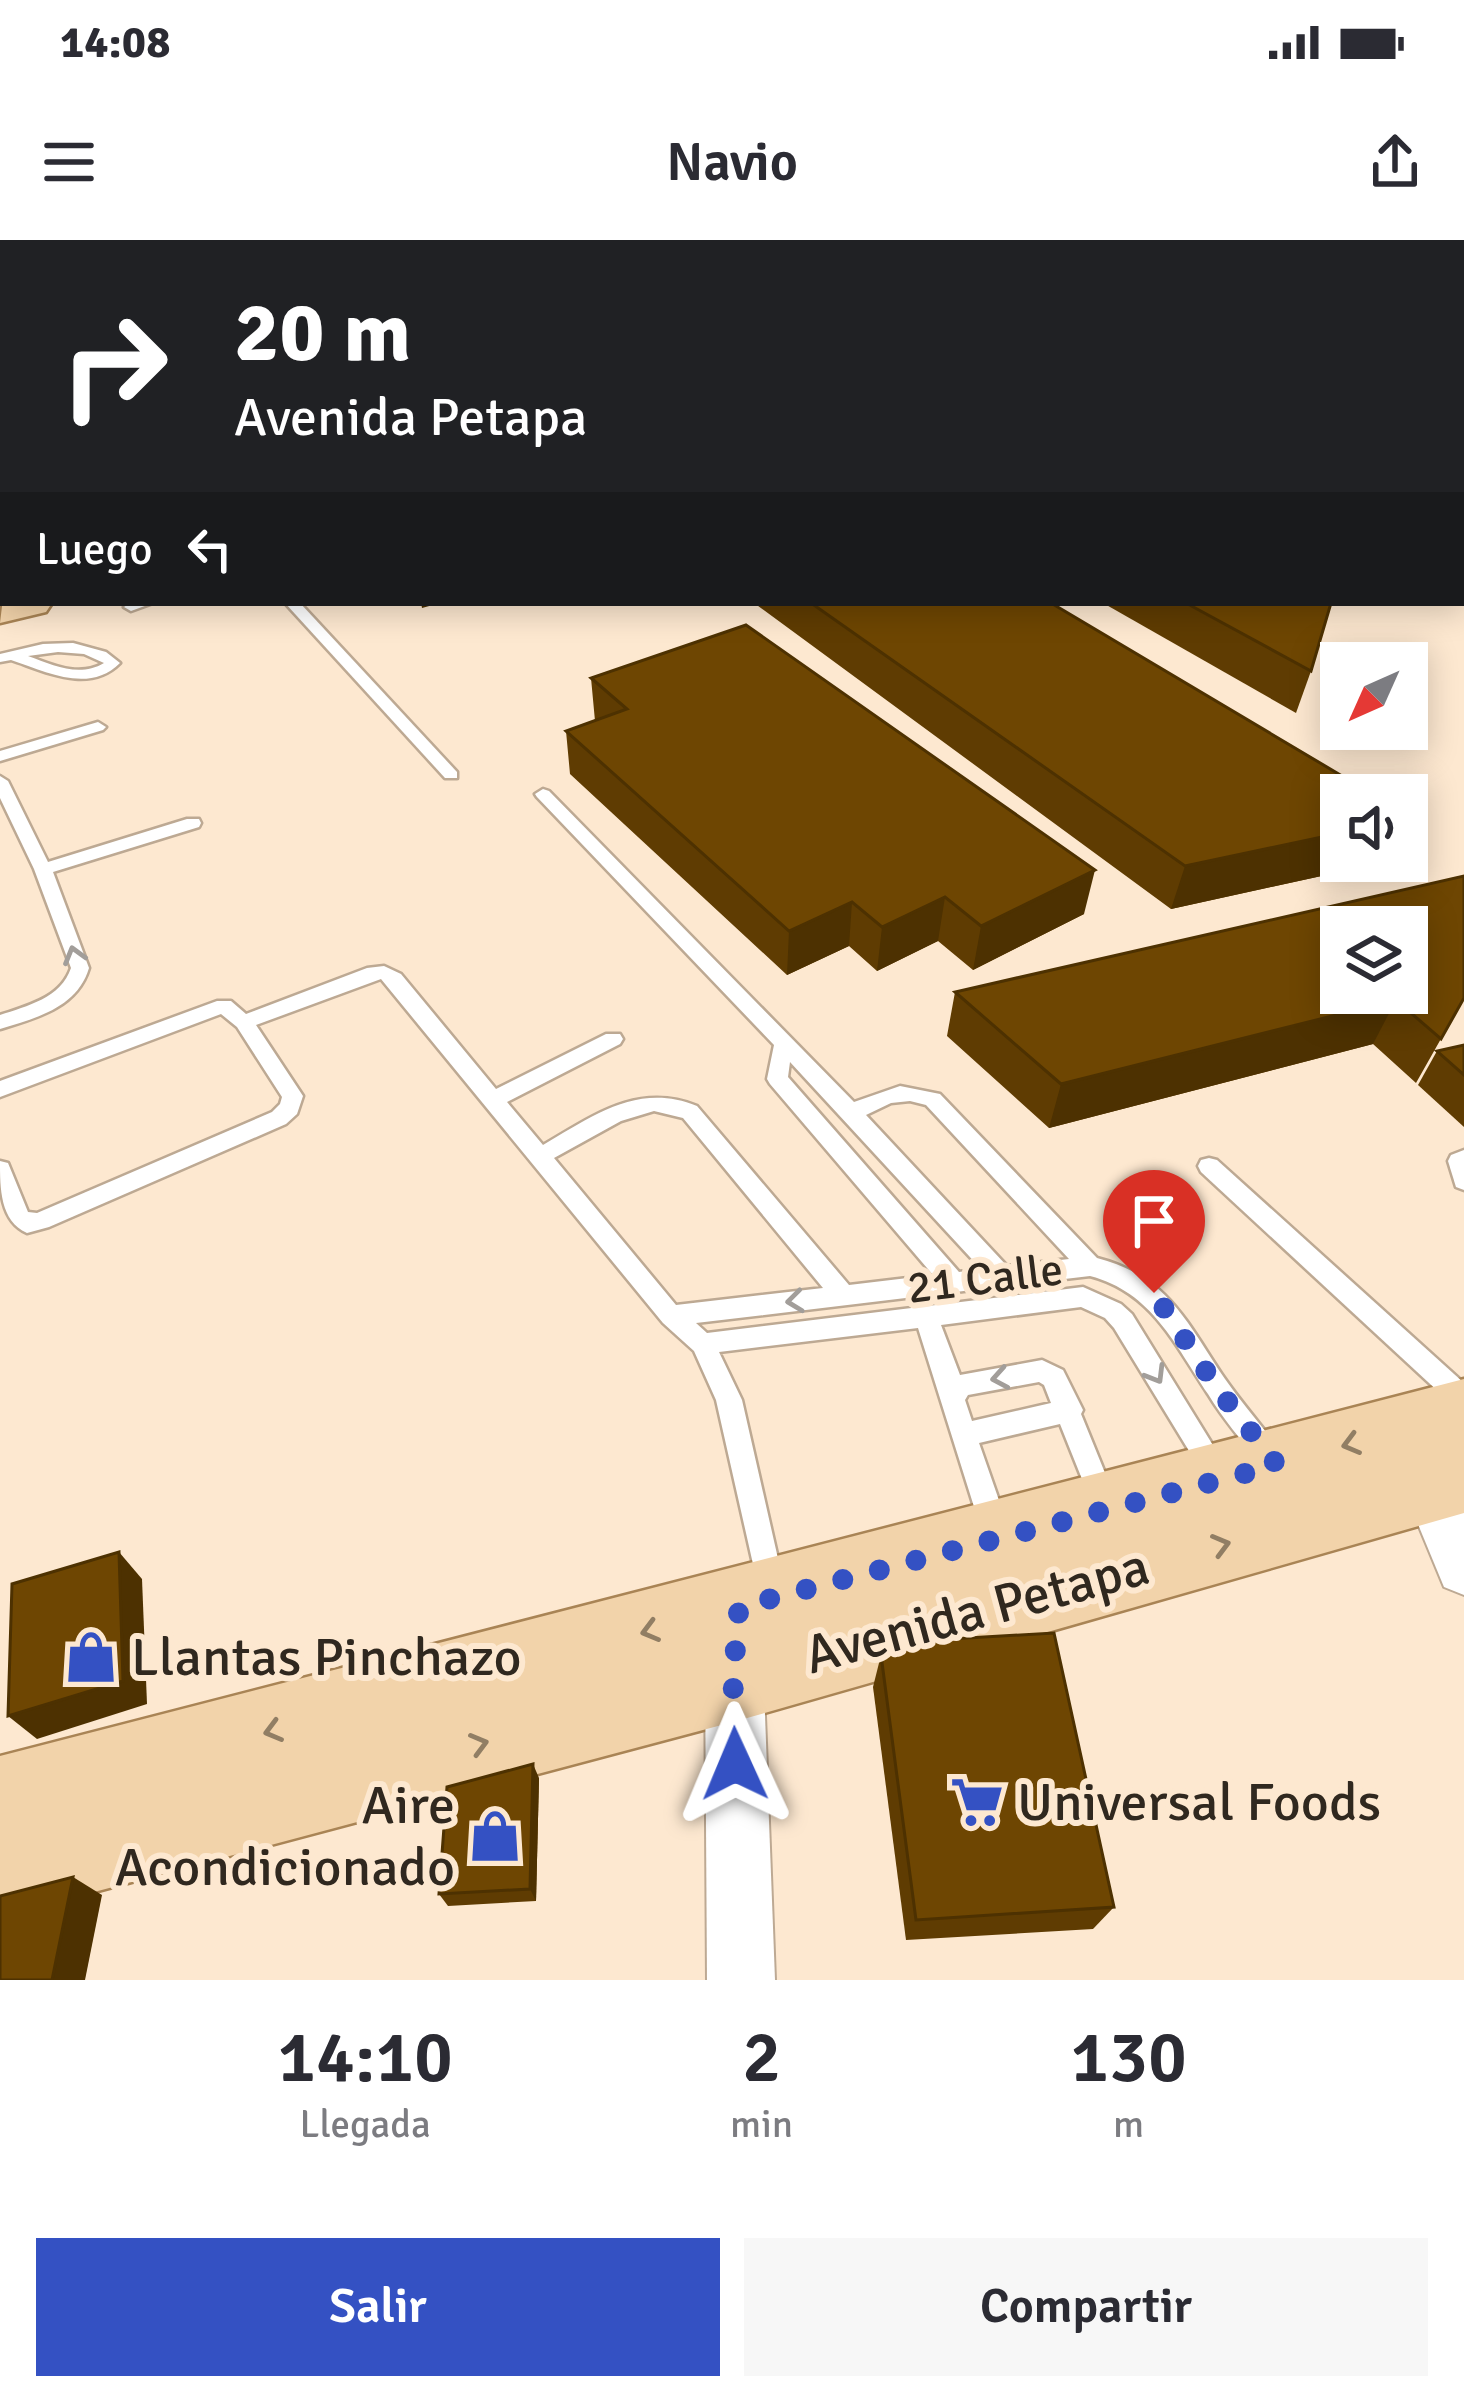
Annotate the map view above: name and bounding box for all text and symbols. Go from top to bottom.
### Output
text: 14:08 [60,15,170,70]
icon: menu [36,129,102,195]
text: Navio [666,129,798,196]
icon: share [1362,129,1428,195]
text: 20 m [234,281,411,385]
icon: right [36,288,192,444]
text: Avenida Petapa [234,384,587,451]
icon: left [177,516,243,582]
text: Luego [36,522,153,577]
north arrow [1320,642,1428,750]
map controls [1320,642,1428,1014]
button: sound [1320,774,1428,882]
button: layers [1320,906,1428,1014]
one-way arrow [63,945,88,966]
pin [1103,1170,1205,1293]
icon: arrive [1121,1188,1187,1254]
street label: 21 Calle [904,1242,1066,1316]
one-way arrow [785,1288,805,1314]
one-way arrow [1142,1362,1164,1384]
one-way arrow [990,1365,1010,1390]
one-way arrow [1341,1430,1362,1455]
street label: Avenida Petapa [798,1533,1156,1689]
one-way arrow [1210,1534,1230,1559]
one-way arrow [640,1616,660,1641]
place label: Llantas Pinchazo [131,1624,522,1691]
shop icon: Llantas Pinchazo [62,1628,120,1686]
position arrow [672,1701,798,1827]
one-way arrow [263,1716,283,1741]
one-way arrow [468,1733,489,1758]
place label: Universal Foods [1017,1769,1381,1836]
place label: Aire Acondicionado [115,1772,455,1901]
supermarket icon: Universal Foods [948,1773,1006,1831]
shop icon: Aire Acondicionado [466,1807,524,1865]
text: 14:10 [277,2013,453,2102]
text: 2 [742,2013,781,2102]
text: 130 [1070,2013,1187,2102]
text: Llegada [299,2100,431,2148]
text: min [730,2100,793,2148]
text: m [1113,2100,1144,2148]
button: Salir [36,2238,720,2376]
button: Compartir [744,2238,1428,2376]

